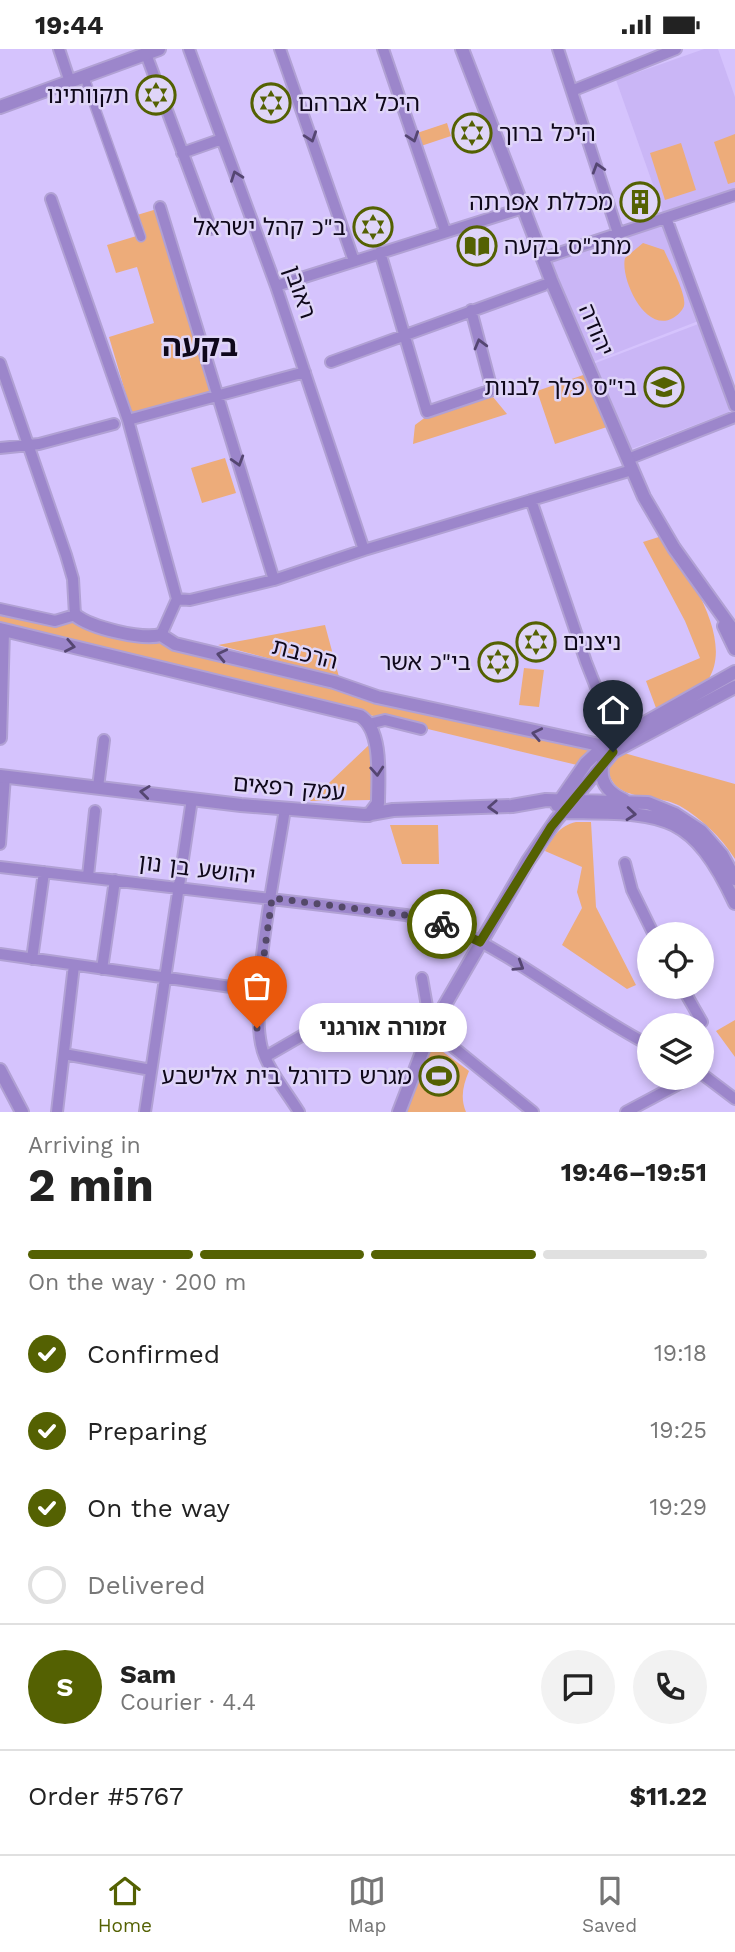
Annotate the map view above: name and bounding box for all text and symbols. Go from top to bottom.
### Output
text: 19:44 [35,10,104,40]
synagogue icon: תקוותינו [135,74,177,116]
place label: תקוותינו [47,82,129,109]
synagogue icon: היכל אברהם [250,82,292,124]
place label: היכל אברהם [298,90,420,117]
synagogue icon: היכל ברוך [451,112,493,154]
place label: היכל ברוך [499,120,596,147]
one-way arrow [303,130,317,142]
one-way arrow [405,130,419,142]
one-way arrow [591,162,606,174]
one-way arrow [230,171,244,183]
building icon: מכללת אפרתה [619,181,661,223]
place label: מכללת אפרתה [469,189,613,216]
synagogue icon: ב"כ קהל ישראל [352,206,394,248]
place label: ב"כ קהל ישראל [193,214,346,241]
library icon: מתנ"ס בקעה [456,225,498,267]
place label: מתנ"ס בקעה [504,233,631,260]
street label: ראובן [278,262,322,322]
street label: יהודה [573,300,619,360]
district label: בקעה [162,328,238,363]
one-way arrow [474,338,488,350]
school or university icon: בי"ס פלך לבנות [643,366,685,408]
place label: בי"ס פלך לבנות [484,374,637,401]
one-way arrow [229,455,244,467]
synagogue icon: ניצנים [515,621,557,663]
place label: ניצנים [563,629,621,656]
street label: הרכבת [269,633,341,675]
one-way arrow [64,638,76,653]
synagogue icon: בי"כ אשר [477,641,519,683]
one-way arrow [216,649,228,663]
place label: בי"כ אשר [379,649,471,676]
pin [583,680,643,752]
icon: home [594,691,632,729]
one-way arrow [531,727,543,742]
one-way arrow [369,766,384,777]
street label: עמק רפאים [232,770,346,806]
one-way arrow [140,784,151,799]
one-way arrow [487,799,498,814]
one-way arrow [626,806,637,821]
street label: יהושע בן נון [137,848,257,890]
courier [407,889,477,959]
icon: bike [423,905,461,943]
map controls [637,922,714,1090]
button: locate [637,922,714,999]
pin [227,956,287,1028]
one-way arrow [511,958,524,971]
icon: bag [238,967,276,1005]
callout: זמורה אורגני [299,1003,467,1053]
button: layers [637,1013,714,1090]
text: זמורה אורגני [319,1014,447,1041]
sports icon: מגרש כדורגל בית אלישבע [418,1055,460,1097]
place label: מגרש כדורגל בית אלישבע [161,1063,412,1090]
text: Arriving in [28,1132,141,1159]
text: 19:46–19:51 [561,1157,707,1187]
text: 2 min [28,1158,154,1212]
text: On the way · 200 m [28,1269,246,1296]
icon: check [28,1335,66,1373]
text: Confirmed [87,1339,220,1369]
text: 19:18 [654,1340,707,1367]
icon: check [28,1412,66,1450]
text: Preparing [87,1416,207,1446]
text: 19:25 [650,1417,707,1444]
icon: check [28,1489,66,1527]
text: On the way [87,1493,230,1523]
text: 19:29 [649,1494,707,1521]
text: Delivered [87,1570,206,1600]
button: chat [541,1650,615,1724]
button: phone [633,1650,707,1724]
text: Sam [120,1659,176,1689]
text: S [57,1672,73,1702]
text: Courier · 4.4 [120,1689,256,1716]
text: Order #5767 [28,1781,184,1811]
text: $11.22 [629,1781,707,1811]
tab: Home [98,1872,152,1937]
tab: Map [348,1872,386,1937]
tab: Saved [582,1872,637,1937]

